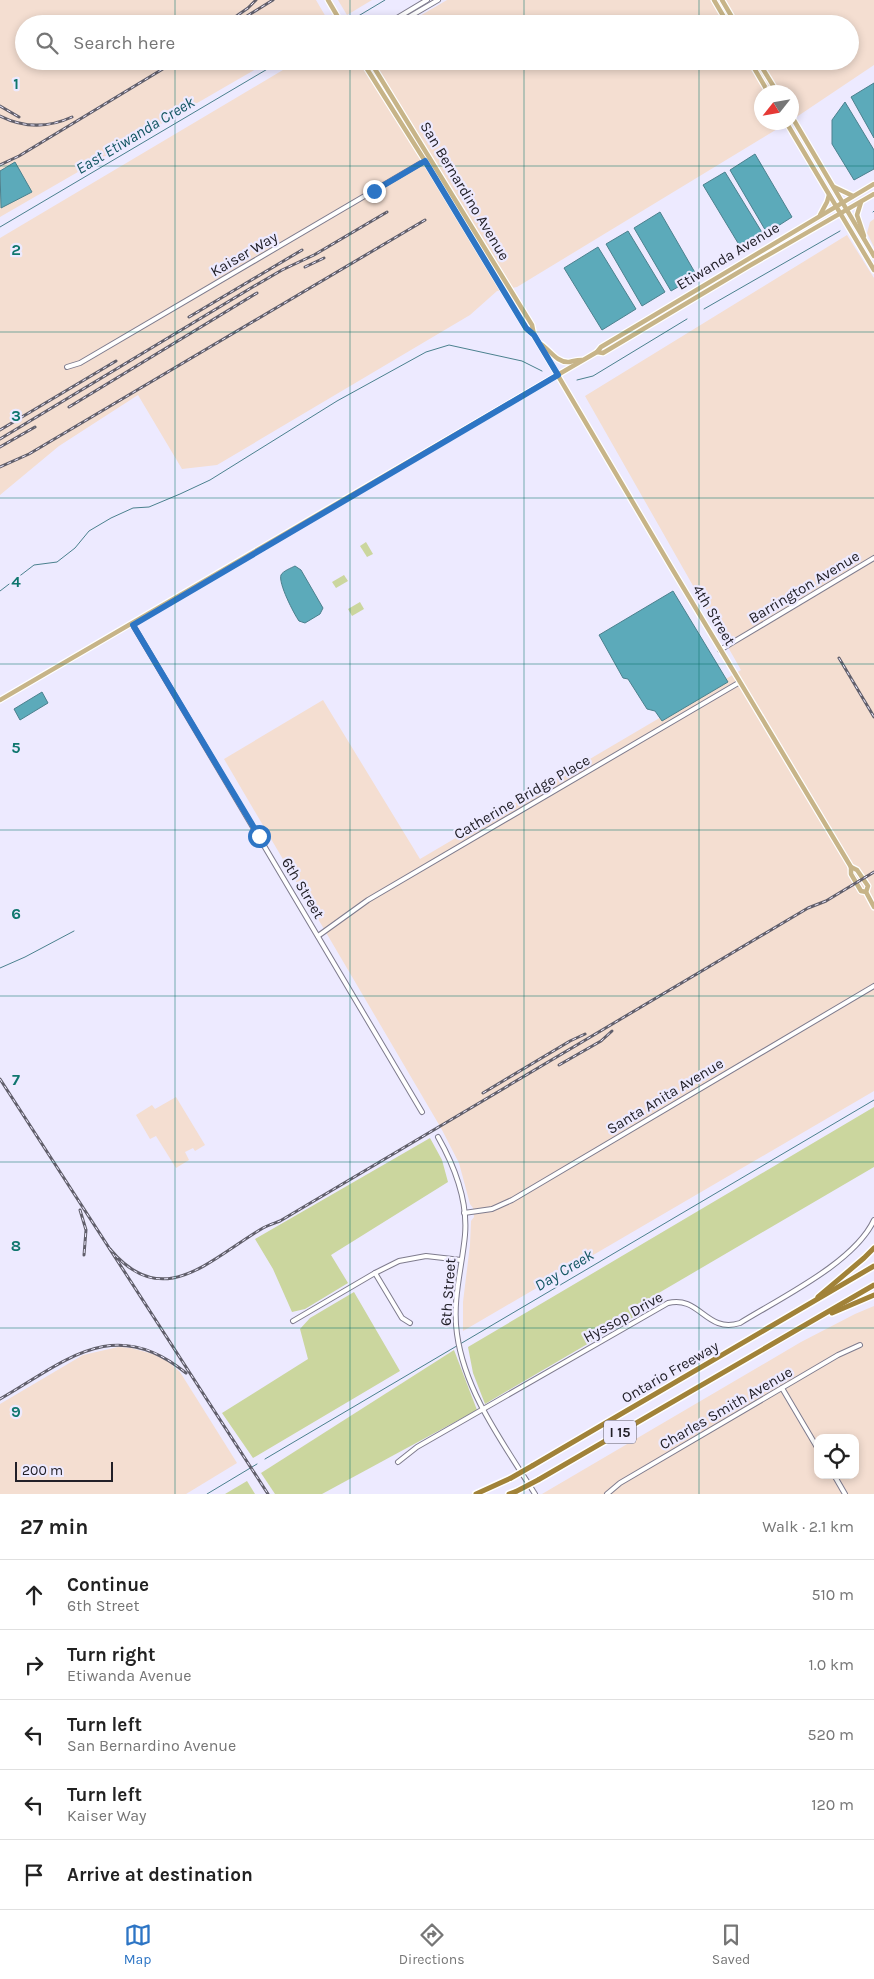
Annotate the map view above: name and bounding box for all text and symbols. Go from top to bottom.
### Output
search box [15,15,859,70]
icon: search [33,29,61,57]
text: Search here [73,32,175,54]
text: 1 [13,74,19,93]
north arrow [754,85,799,130]
water label: East Etiwanda Creek [72,92,198,178]
street label: San Bernardino Avenue [416,118,514,264]
route end [363,180,386,203]
street label: Etiwanda Avenue [673,218,783,294]
street label: Kaiser Way [207,228,281,280]
text: 2 [11,240,21,259]
text: 3 [11,406,21,425]
street label: Barrington Avenue [745,547,863,627]
text: 4 [11,572,21,591]
street label: 4th Street [689,581,739,649]
text: 5 [11,738,21,757]
street label: Catherine Bridge Place [451,751,593,843]
route start [248,825,271,848]
street label: 6th Street [278,854,328,922]
text: 6 [11,904,21,923]
street label: Santa Anita Avenue [603,1054,727,1138]
text: 7 [12,1070,20,1089]
text: 8 [11,1236,21,1255]
water label: Day Creek [531,1245,598,1295]
street label: 6th Street [437,1257,459,1327]
street label: Hyssop Drive [580,1288,666,1346]
street label: Ontario Freeway [618,1337,722,1407]
street label: Charles Smith Avenue [656,1363,796,1453]
text: 9 [11,1402,21,1421]
road number: I 15 [604,1420,636,1444]
map controls [814,1434,859,1479]
button: locate [814,1434,859,1479]
scale bar [15,1459,112,1482]
text: 200 m [22,1462,63,1479]
text: 27 min [20,1515,88,1539]
text: Walk · 2.1 km [762,1517,854,1536]
text: Continue [67,1574,149,1596]
icon: ahead [20,1581,48,1609]
text: 510 m [811,1585,854,1604]
text: 6th Street [67,1596,140,1615]
text: Turn right [67,1644,156,1666]
icon: right [20,1651,48,1679]
text: 1.0 km [809,1655,854,1674]
text: Etiwanda Avenue [67,1666,192,1685]
text: Turn left [67,1714,142,1736]
icon: left [20,1721,48,1749]
text: 520 m [807,1725,854,1744]
text: San Bernardino Avenue [67,1736,236,1755]
text: Turn left [67,1784,142,1806]
icon: left [20,1791,48,1819]
text: 120 m [811,1795,854,1814]
text: Kaiser Way [67,1806,147,1825]
icon: arrive [20,1861,48,1889]
text: Arrive at destination [67,1864,253,1886]
tab: Map [124,1921,152,1968]
tab: Directions [399,1921,465,1968]
tab: Saved [712,1921,750,1968]

